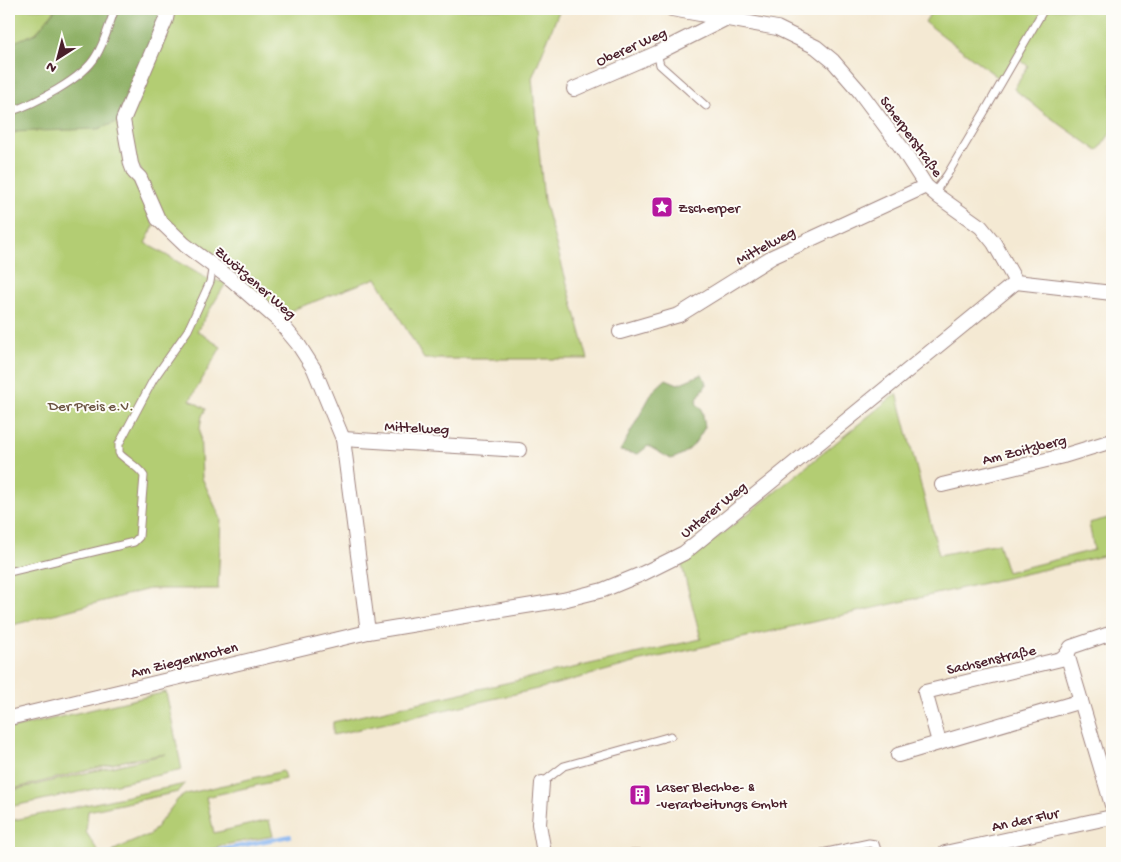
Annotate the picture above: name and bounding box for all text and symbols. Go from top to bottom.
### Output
street label: Oberer Weg [594,24,670,71]
north arrow [32,32,82,82]
text: N [43,57,61,76]
street label: Scherperstraße [875,93,946,181]
place icon: Zscherper [650,195,674,219]
place label: Zscherper [678,200,742,218]
street label: Mittelweg [733,224,799,270]
street label: Zwötzener Weg [210,243,299,324]
park label: Der Preis e.V. [47,398,134,416]
street label: Mittelweg [384,418,450,440]
street label: Am Zoitzberg [981,432,1068,470]
street label: Unterer Weg [677,478,751,543]
street label: Am Ziegenknoten [129,639,240,683]
street label: Sachsenstraße [945,642,1038,680]
place label: Laser Blechbe- & -verarbeitungs GmbH [656,779,788,814]
building icon: Laser Blechbe- & -verarbeitungs GmbH [628,783,652,807]
street label: An der Flur [990,805,1062,837]

